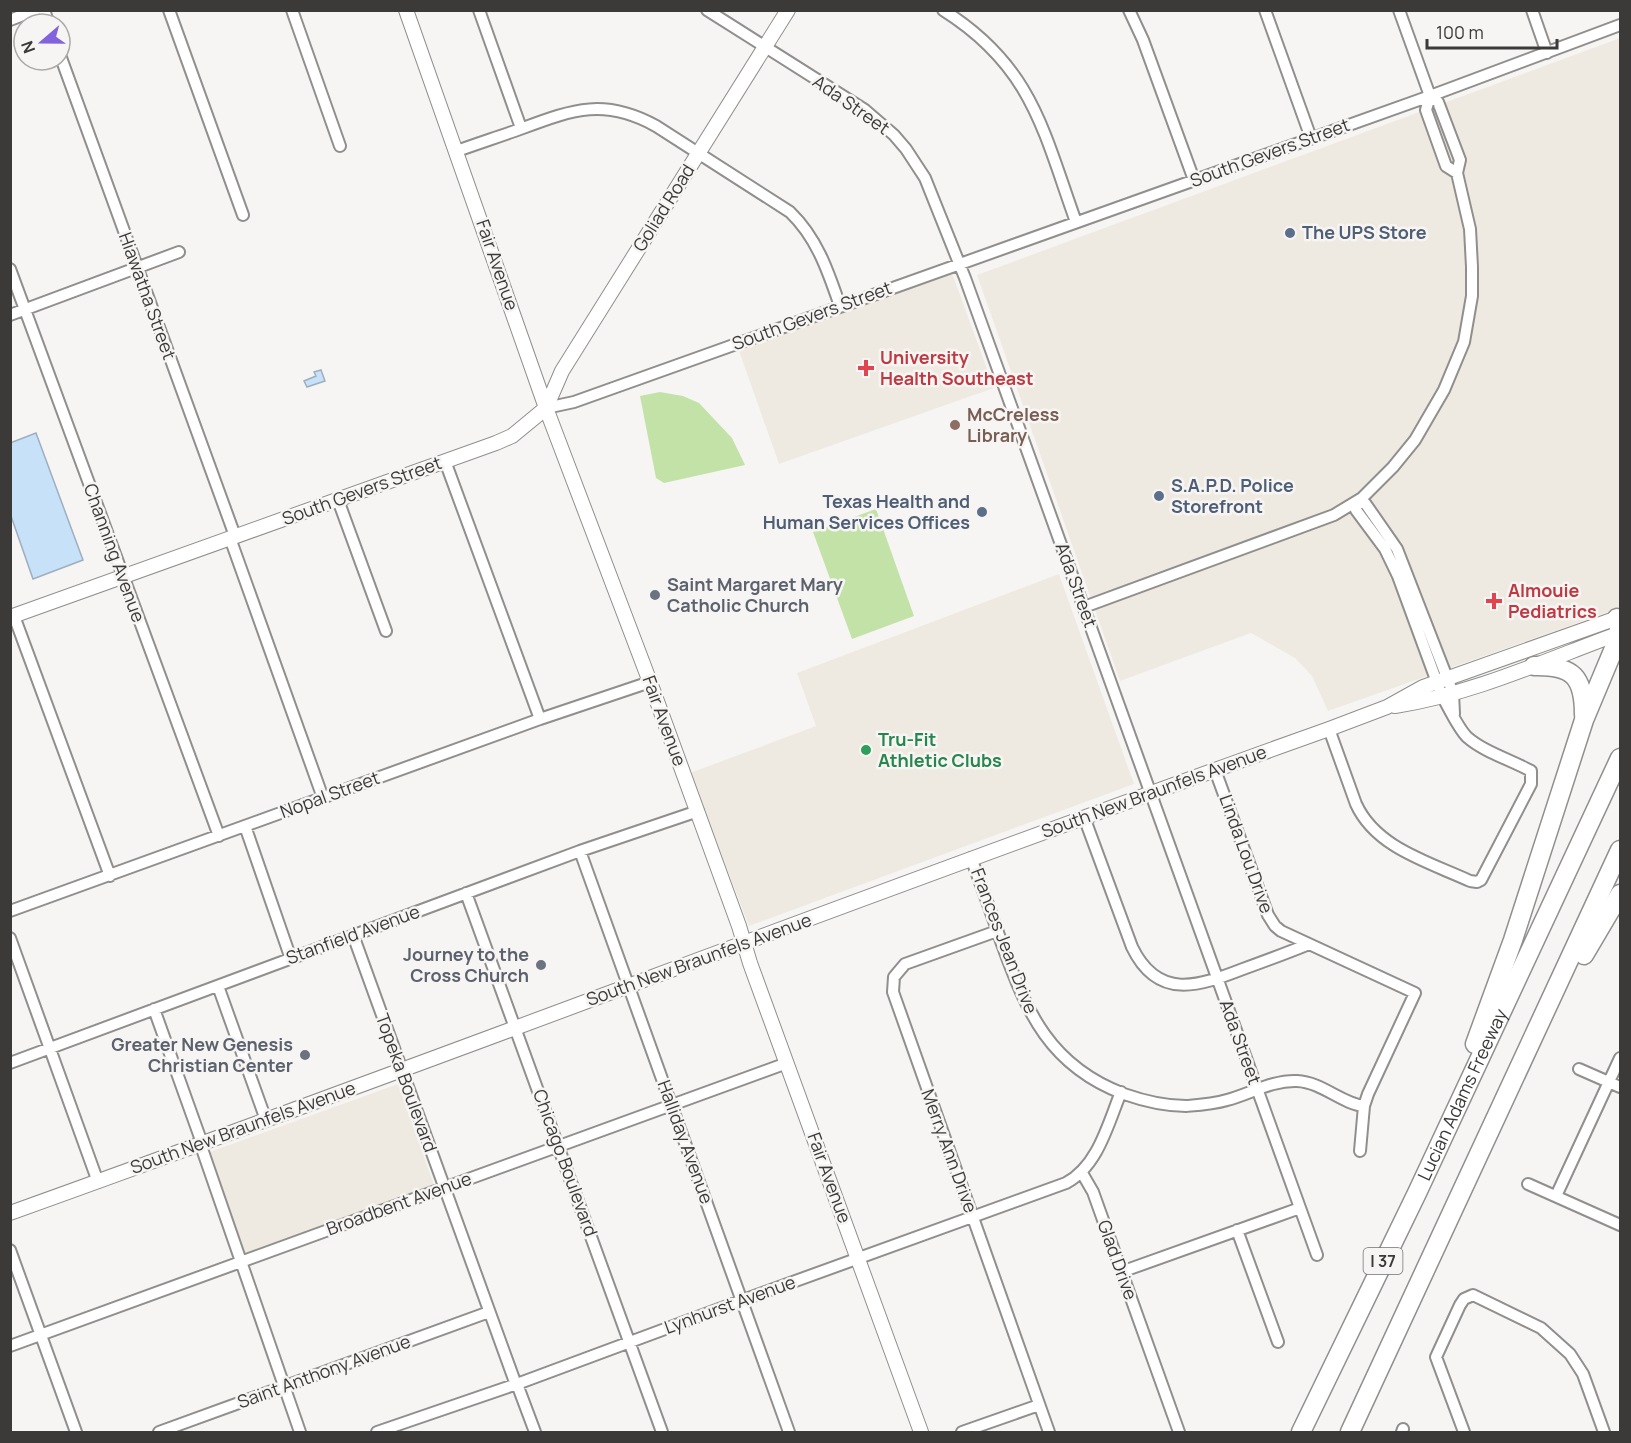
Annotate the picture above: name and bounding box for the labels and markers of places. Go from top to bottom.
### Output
place label: The UPS Store [1302,220,1427,244]
marker: The UPS Store [1283,226,1297,240]
place label: University Health Southeast [880,345,1034,390]
marker: University Health Southeast [857,359,875,377]
place label: McCreless Library [967,402,1060,447]
marker: McCreless Library [948,418,962,432]
place label: S.A.P.D. Police Storefront [1171,473,1294,518]
place label: Texas Health and Human Services Offices [763,489,970,534]
marker: S.A.P.D. Police Storefront [1152,489,1166,503]
marker: Texas Health and Human Services Offices [975,505,989,519]
place label: Saint Margaret Mary Catholic Church [667,572,843,617]
place label: Almouie Pediatrics [1508,578,1597,623]
marker: Saint Margaret Mary Catholic Church [648,588,662,602]
marker: Almouie Pediatrics [1485,592,1503,610]
place label: Tru-Fit Athletic Clubs [878,727,1002,772]
marker: Tru-Fit Athletic Clubs [859,743,873,757]
place label: Journey to the Cross Church [403,942,529,987]
marker: Journey to the Cross Church [534,958,548,972]
place label: Greater New Genesis Christian Center [111,1032,293,1077]
marker: Greater New Genesis Christian Center [298,1048,312,1062]

